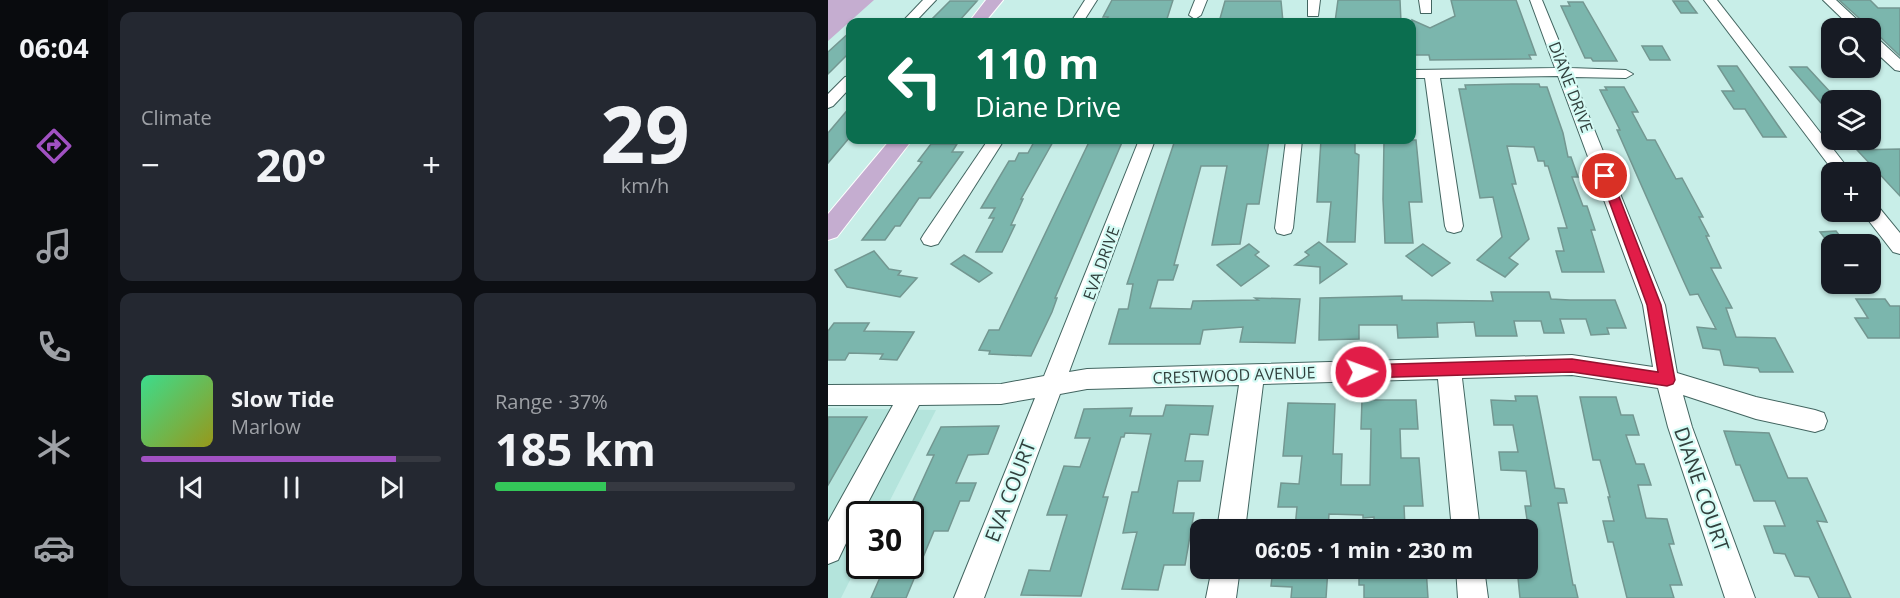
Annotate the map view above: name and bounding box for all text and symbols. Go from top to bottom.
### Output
map controls [1821,18,1881,294]
button: search [1821,18,1881,78]
text: 06:04 [19,29,89,66]
text: 110 m [975,34,1099,91]
street label: DIANE DRIVE [1544,38,1598,136]
icon: left [876,42,954,120]
text: 29 [600,80,690,186]
text: Diane Drive [975,88,1121,125]
button: layers [1821,90,1881,150]
text: Climate [141,104,212,131]
icon: directions [33,125,75,167]
text: 20° [256,134,326,195]
text: − [141,142,160,187]
text: + [422,142,441,187]
pin [1579,150,1630,201]
icon: arrive [1588,159,1621,192]
button: + [1821,162,1881,222]
text: km/h [621,172,669,199]
street label: EVA DRIVE [1077,223,1125,303]
icon: music [33,225,75,267]
button: − [1821,234,1881,294]
icon: phone [33,326,75,368]
position arrow [1329,340,1393,404]
street label: CRESTWOOD AVENUE [1152,361,1316,389]
text: Slow Tide [231,383,334,413]
text: Range · 37% [495,388,608,415]
text: Marlow [231,413,301,440]
text: 185 km [495,418,656,479]
street label: DIANE COURT [1668,423,1736,555]
icon: climate [33,426,75,468]
street label: EVA COURT [978,436,1042,546]
icon: previous [175,471,208,504]
icon: pause [275,471,308,504]
icon: next [375,471,408,504]
speed limit sign: 30 [846,501,924,579]
icon: car [33,527,75,569]
text: 06:05 · 1 min · 230 m [1255,534,1473,564]

